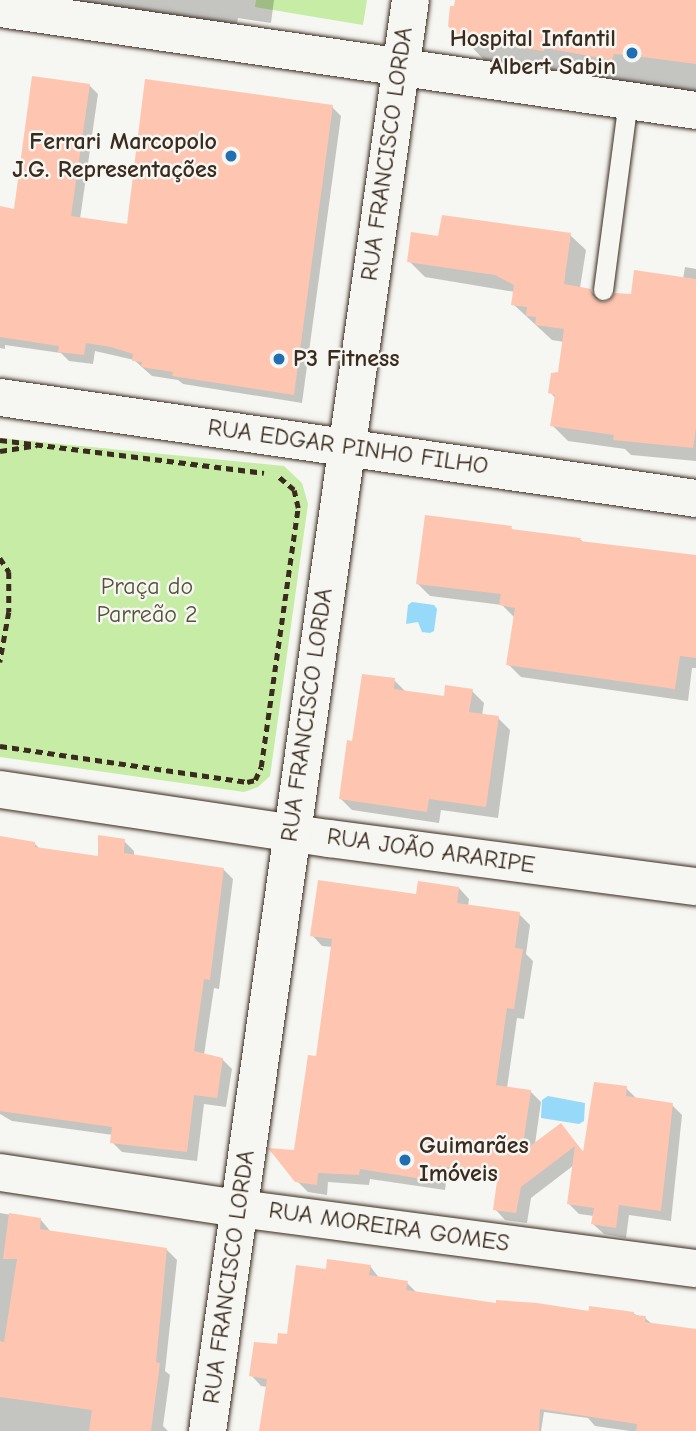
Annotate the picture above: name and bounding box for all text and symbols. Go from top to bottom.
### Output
street label: RUA FRANCISCO LORDA [355,25,419,283]
place label: Hospital Infantil Albert Sabin [450,25,616,81]
marker: Hospital Infantil Albert Sabin [622,43,642,63]
place label: Ferrari Marcopolo J.G. Representações [12,128,217,184]
marker: Ferrari Marcopolo J.G. Representações [223,148,239,164]
place label: P3 Fitness [293,345,400,373]
marker: P3 Fitness [271,351,287,367]
street label: RUA EDGAR PINHO FILHO [206,413,490,481]
park label: Praça do Parreão 2 [96,573,198,629]
street label: RUA FRANCISCO LORDA [275,586,339,844]
street label: RUA JOÃO ARARIPE [325,822,537,880]
place label: Guimarães Imóveis [419,1132,529,1188]
street label: RUA FRANCISCO LORDA [197,1148,261,1406]
marker: Guimarães Imóveis [397,1152,413,1168]
street label: RUA MOREIRA GOMES [267,1196,511,1258]

